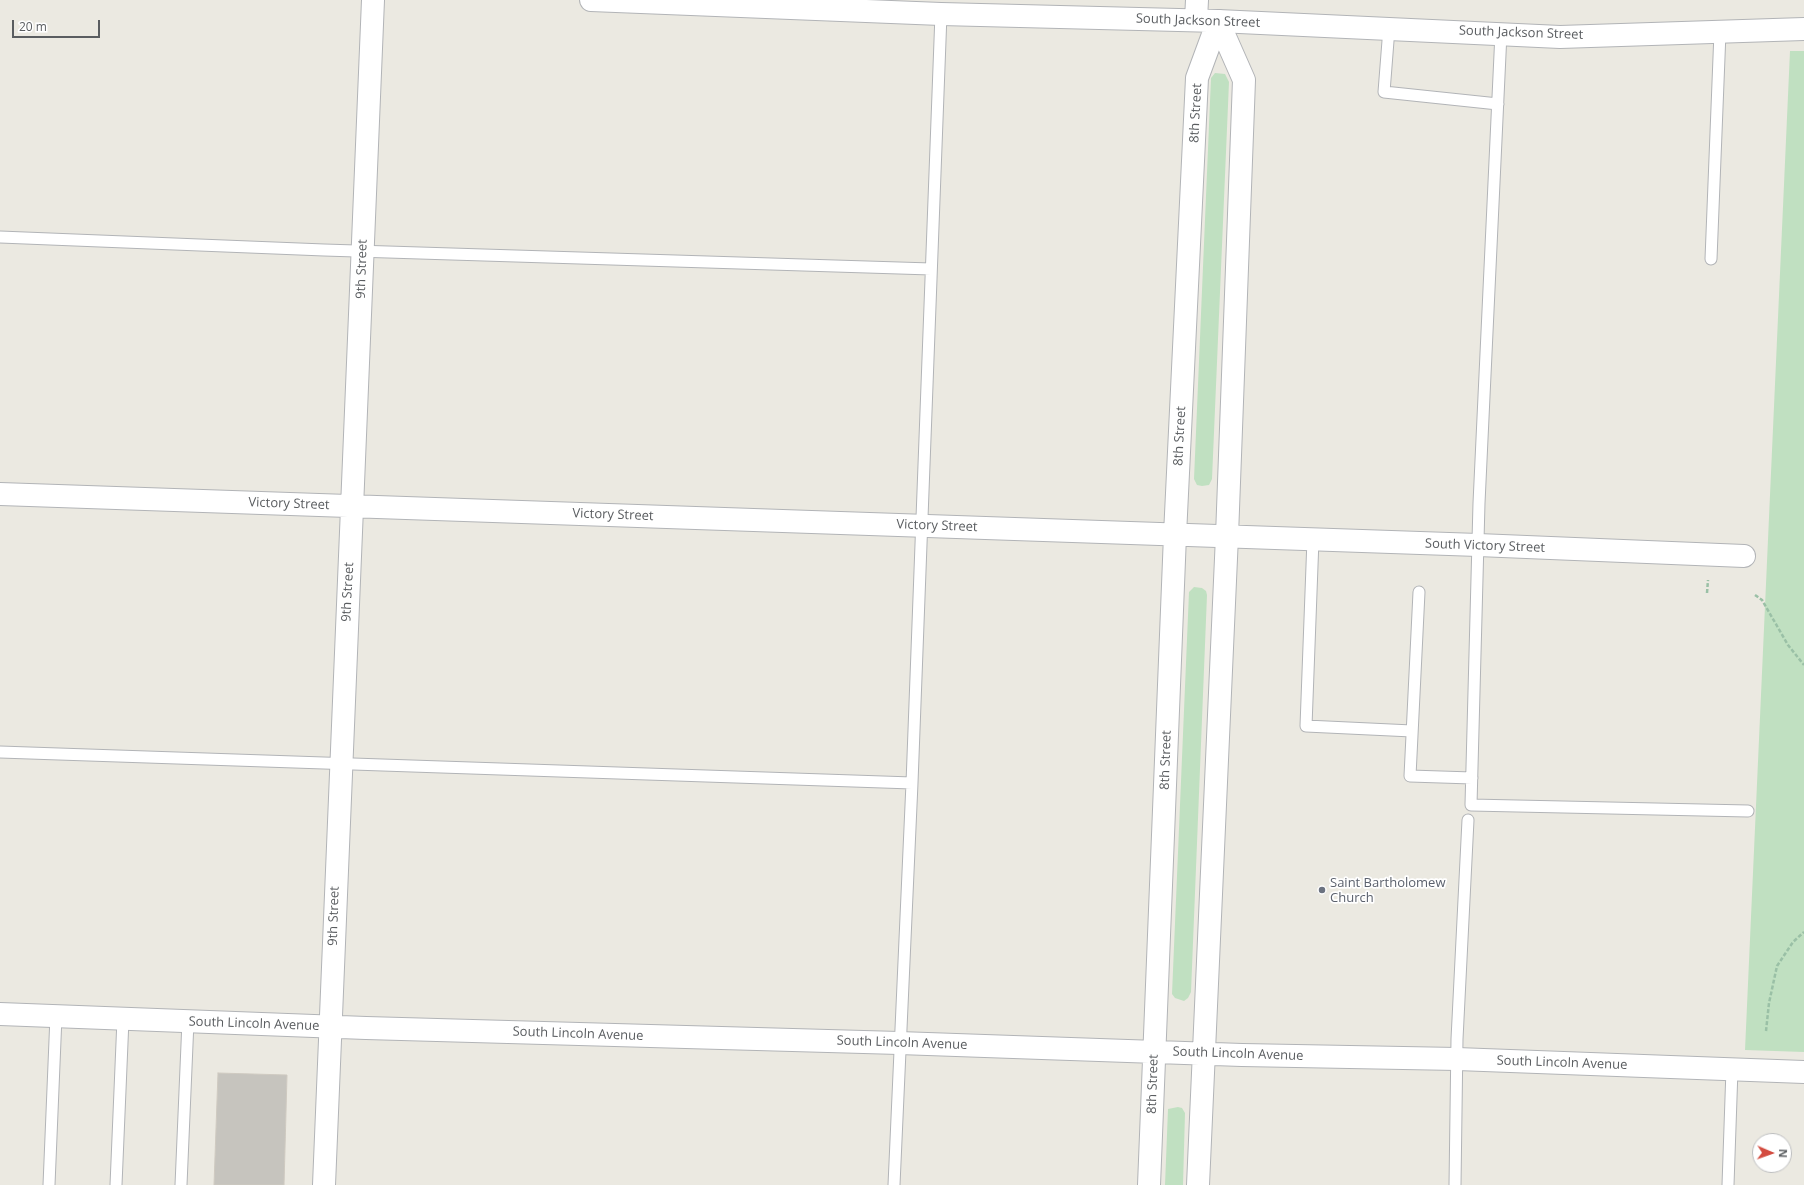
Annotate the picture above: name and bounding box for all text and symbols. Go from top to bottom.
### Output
street label: South Jackson Street [1136,11,1260,31]
scale bar [14,12,102,38]
text: 20 m [19,18,47,35]
street label: South Jackson Street [1459,23,1583,43]
street label: 8th Street [1187,83,1205,143]
street label: 9th Street [353,239,371,299]
street label: 8th Street [1171,406,1189,466]
street label: Victory Street [248,495,330,513]
street label: Victory Street [572,506,654,524]
street label: Victory Street [896,517,978,535]
street label: South Victory Street [1425,536,1545,556]
street label: 9th Street [339,562,357,622]
street label: 8th Street [1157,730,1175,790]
place label: Saint Bartholomew Church [1330,875,1445,906]
marker: Saint Bartholomew Church [1317,885,1327,895]
street label: 9th Street [325,886,343,946]
street label: South Lincoln Avenue [188,1014,320,1034]
street label: South Lincoln Avenue [512,1024,644,1044]
street label: South Lincoln Avenue [836,1033,968,1053]
street label: South Lincoln Avenue [1172,1044,1304,1064]
street label: South Lincoln Avenue [1496,1053,1628,1073]
street label: 8th Street [1144,1054,1162,1114]
north arrow [1752,1133,1792,1173]
text: N [1776,1149,1791,1158]

